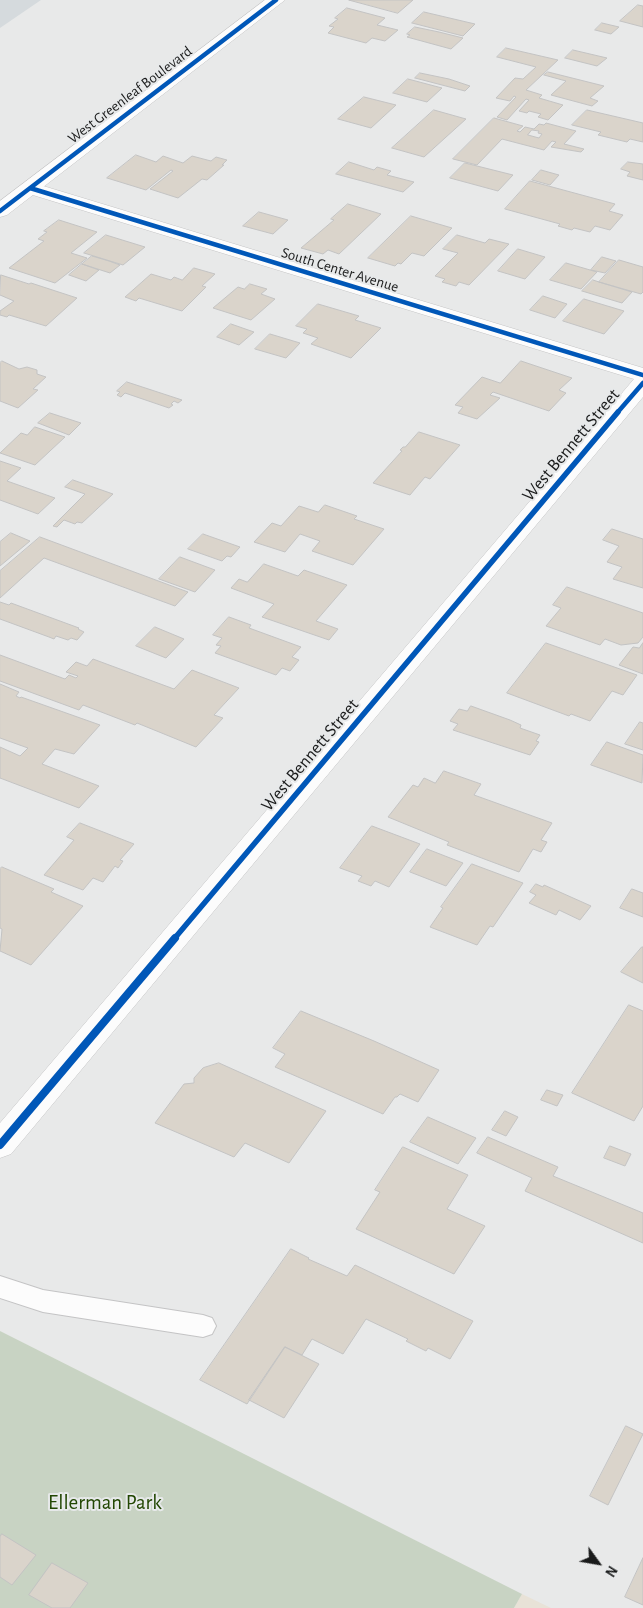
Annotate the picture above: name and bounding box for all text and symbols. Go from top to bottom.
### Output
street label: West Greenleaf Boulevard [64,42,196,148]
street label: South Center Avenue [279,244,401,296]
street label: West Bennett Street [518,384,624,506]
street label: West Bennett Street [257,694,363,816]
park label: Ellerman Park [48,1490,162,1516]
north arrow [573,1538,623,1588]
text: N [602,1563,619,1579]

